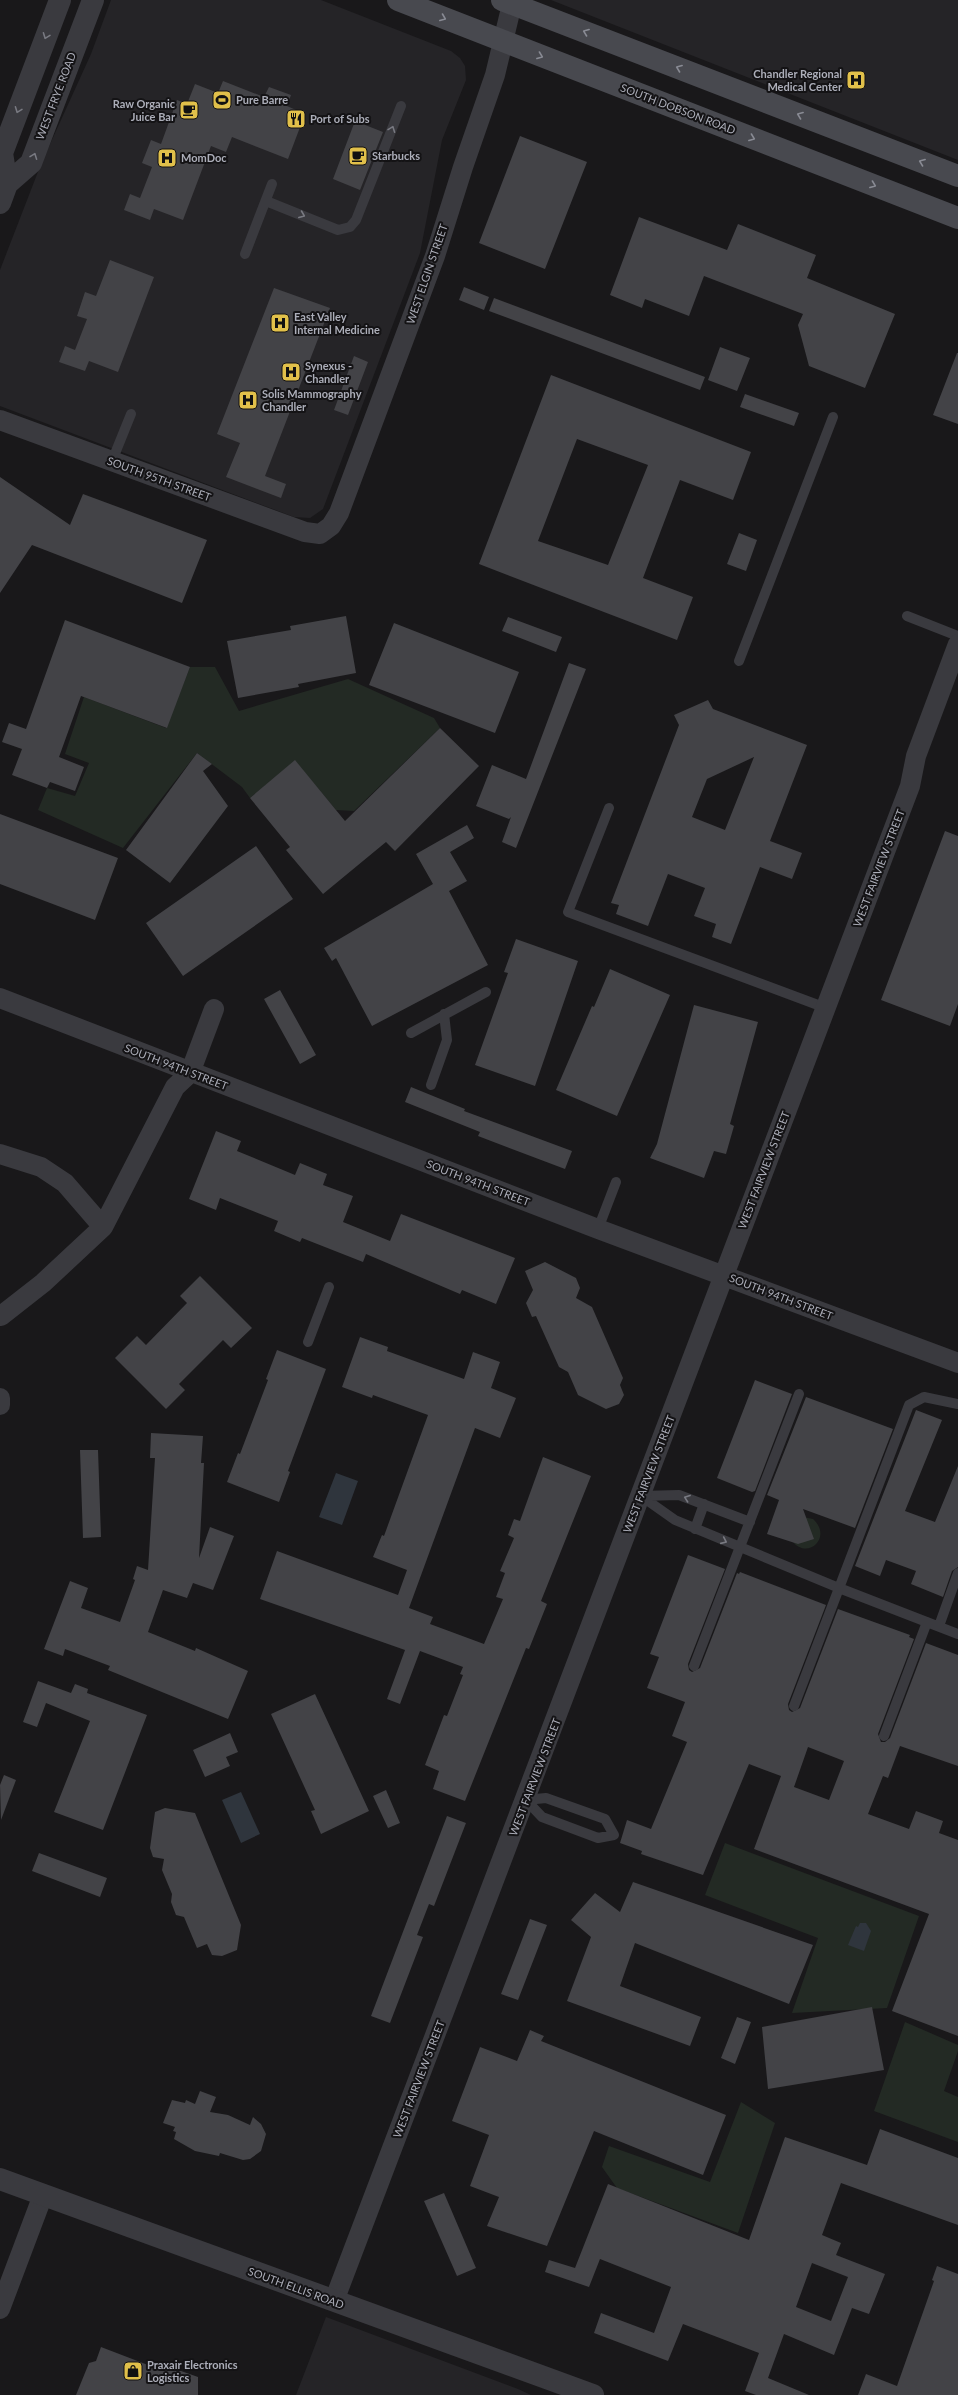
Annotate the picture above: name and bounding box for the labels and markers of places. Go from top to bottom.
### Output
place label: Chandler Regional Medical Center [753,67,843,93]
hospital icon: Chandler Regional Medical Center [845,69,867,91]
sports icon: Pure Barre [211,89,233,111]
place label: Pure Barre [236,93,288,106]
place label: Raw Organic Juice Bar [113,97,176,123]
cafe icon: Raw Organic Juice Bar [178,99,200,121]
restaurant icon: Port of Subs [285,108,307,130]
place label: Port of Subs [310,112,370,125]
cafe icon: Starbucks [347,145,369,167]
hospital icon: MomDoc [156,147,178,169]
place label: Starbucks [372,149,420,162]
place label: MomDoc [181,151,227,164]
place label: East Valley Internal Medicine [294,310,380,336]
hospital icon: East Valley Internal Medicine [269,312,291,334]
place label: Synexus - Chandler [305,359,352,385]
hospital icon: Synexus - Chandler [280,361,302,383]
place label: Solis Mammography Chandler [262,387,362,413]
hospital icon: Solis Mammography Chandler [237,389,259,411]
place label: Praxair Electronics Logistics [147,2358,238,2384]
shop icon: Praxair Electronics Logistics [122,2360,144,2382]

